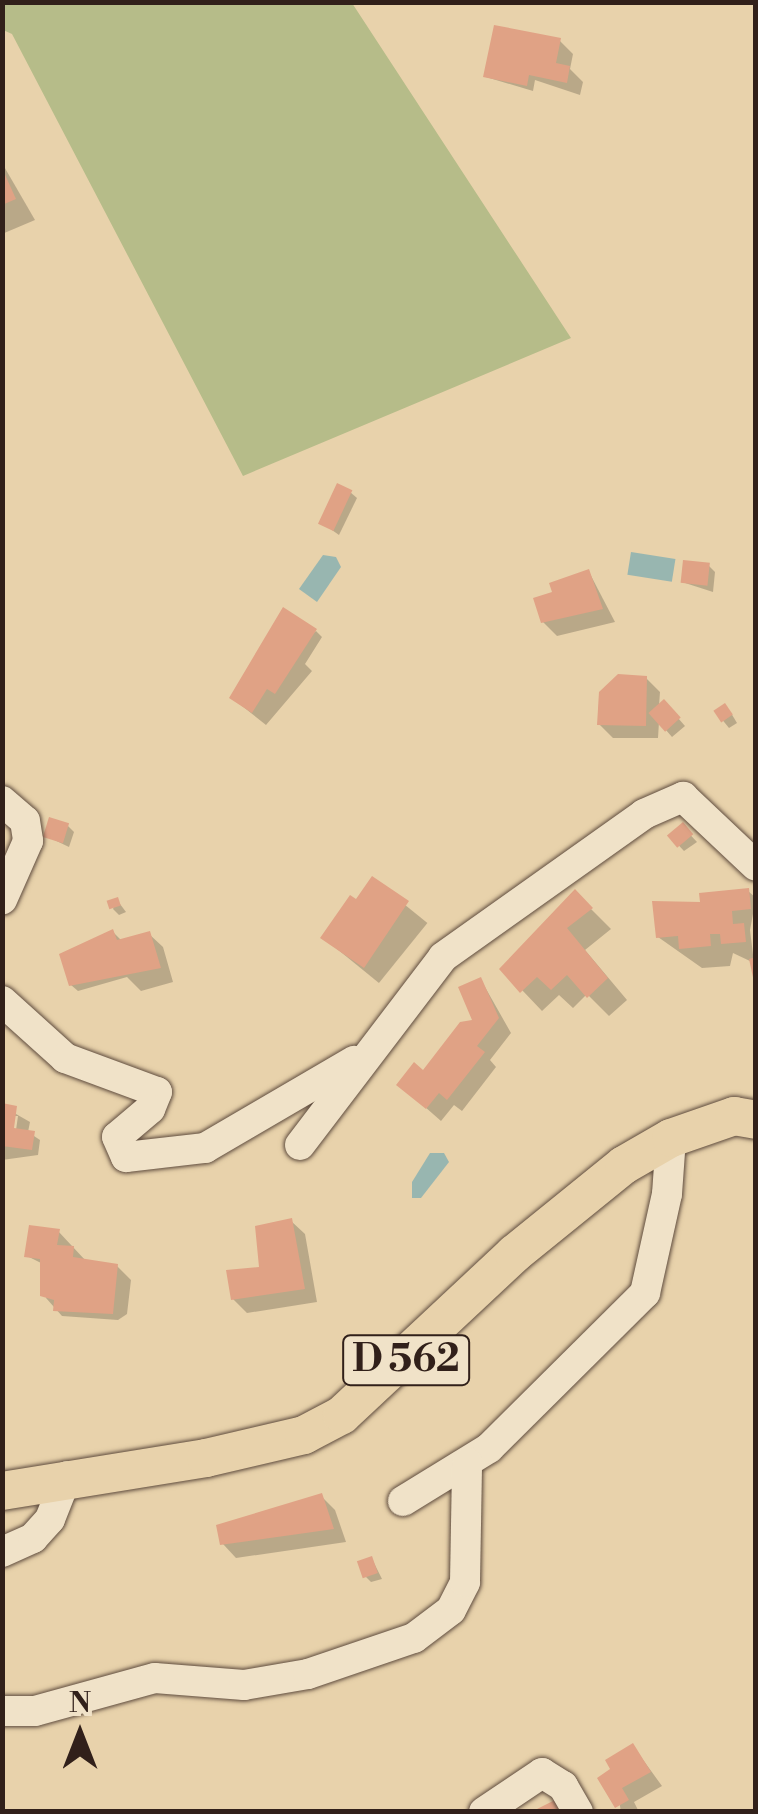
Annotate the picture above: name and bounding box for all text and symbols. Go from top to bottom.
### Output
road number: D 562 [341,1327,471,1393]
north arrow [30,1684,130,1784]
text: N [69,1686,91,1721]

